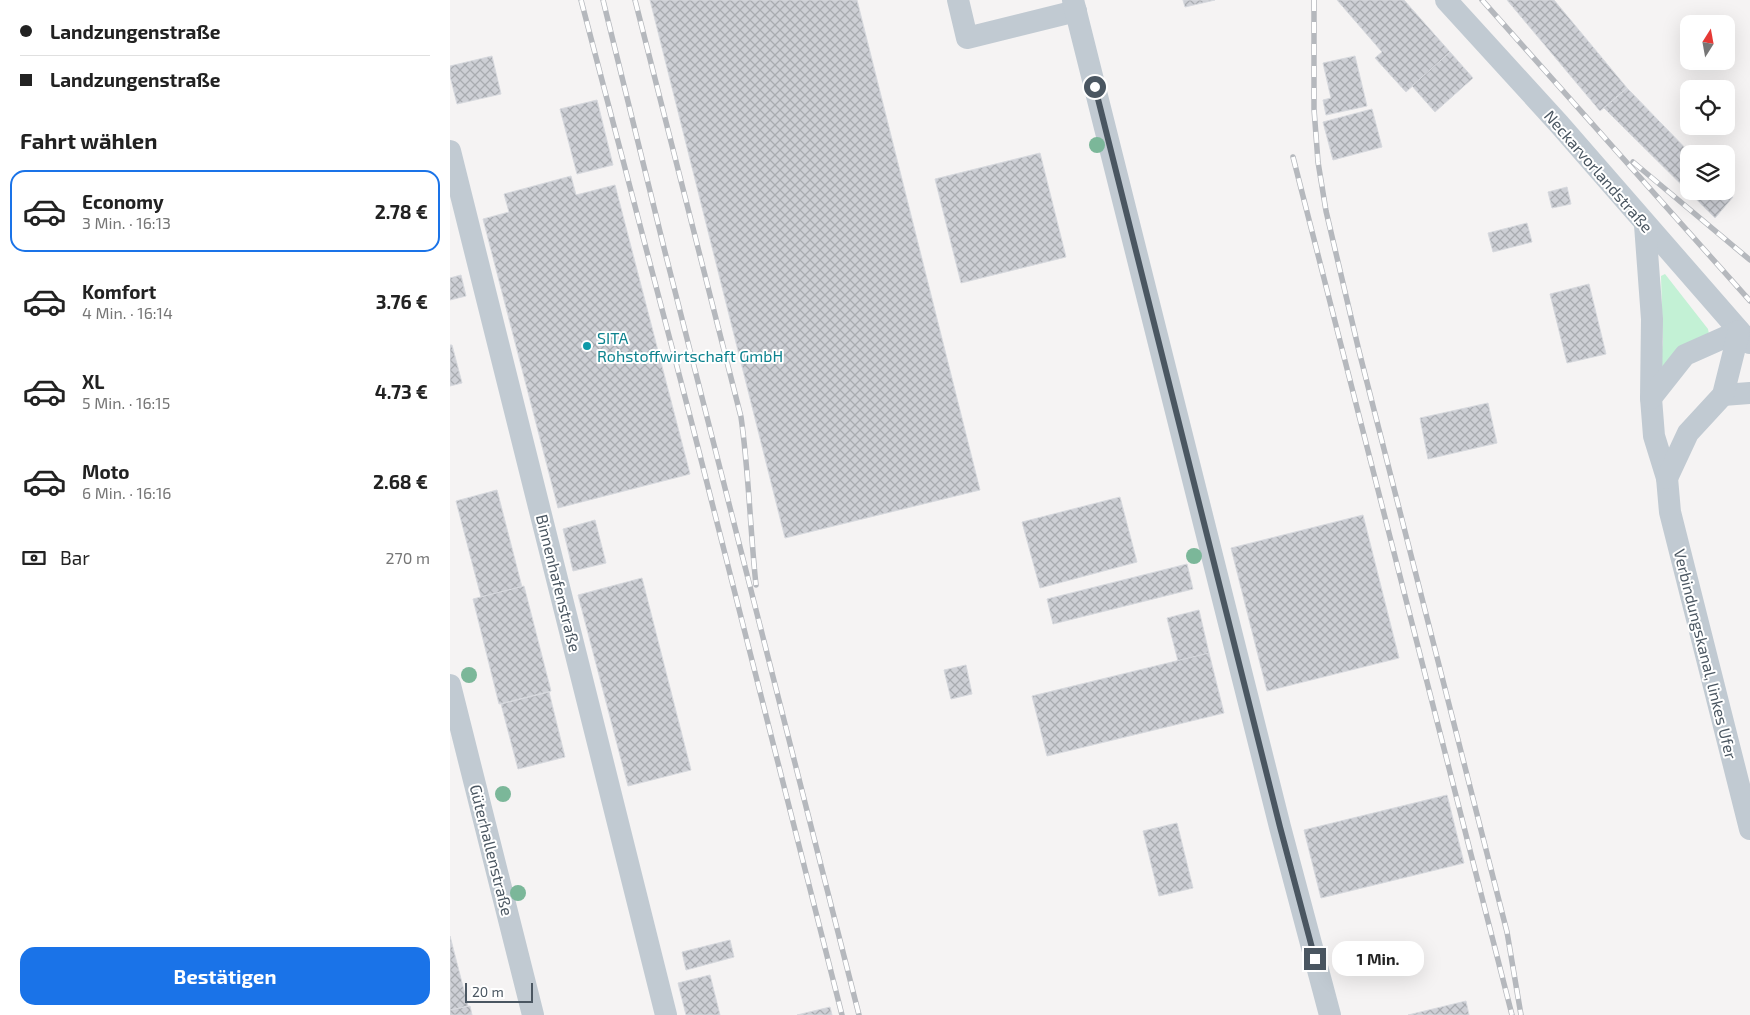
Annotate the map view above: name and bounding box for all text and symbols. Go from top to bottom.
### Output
north arrow [1680,15,1735,70]
map controls [1680,15,1735,200]
text: Landzungenstraße [50,20,220,43]
text: Landzungenstraße [50,68,220,91]
route start [1084,76,1106,98]
button: locate [1680,80,1735,135]
street label: Neckarvorlandstraße [1541,106,1657,236]
text: Fahrt wählen [20,127,158,153]
button: layers [1680,145,1735,200]
icon: car [22,189,67,234]
text: Economy [82,190,164,213]
text: 2.78 € [375,200,428,223]
text: 3 Min. · 16:13 [82,213,171,232]
icon: car [22,279,67,324]
text: Komfort [82,280,156,303]
text: 3.76 € [376,290,428,313]
text: 4 Min. · 16:14 [82,303,173,322]
place label: SITA Rohstoffwirtschaft GmbH [597,328,783,365]
marker: SITA Rohstoffwirtschaft GmbH [581,340,593,352]
icon: car [22,369,67,414]
text: XL [82,370,104,393]
text: 4.73 € [375,380,428,403]
text: 5 Min. · 16:15 [82,393,170,412]
icon: car [22,459,67,504]
text: Moto [82,460,130,483]
text: 2.68 € [373,470,428,493]
text: 6 Min. · 16:16 [82,483,171,502]
street label: Binnenhafenstraße [533,512,585,654]
icon: cash [20,544,48,572]
text: Bar [60,546,90,569]
street label: Verbindungskanal, linkes Ufer [1671,547,1741,762]
text: 270 m [386,548,430,567]
street label: Güterhallenstraße [467,782,517,918]
callout: 1 Min. [1332,942,1425,976]
button: Bestätigen [20,947,430,1005]
route end [1304,948,1326,970]
text: 1 Min. [1357,949,1399,968]
scale bar [465,980,532,1003]
text: 20 m [472,983,504,1000]

